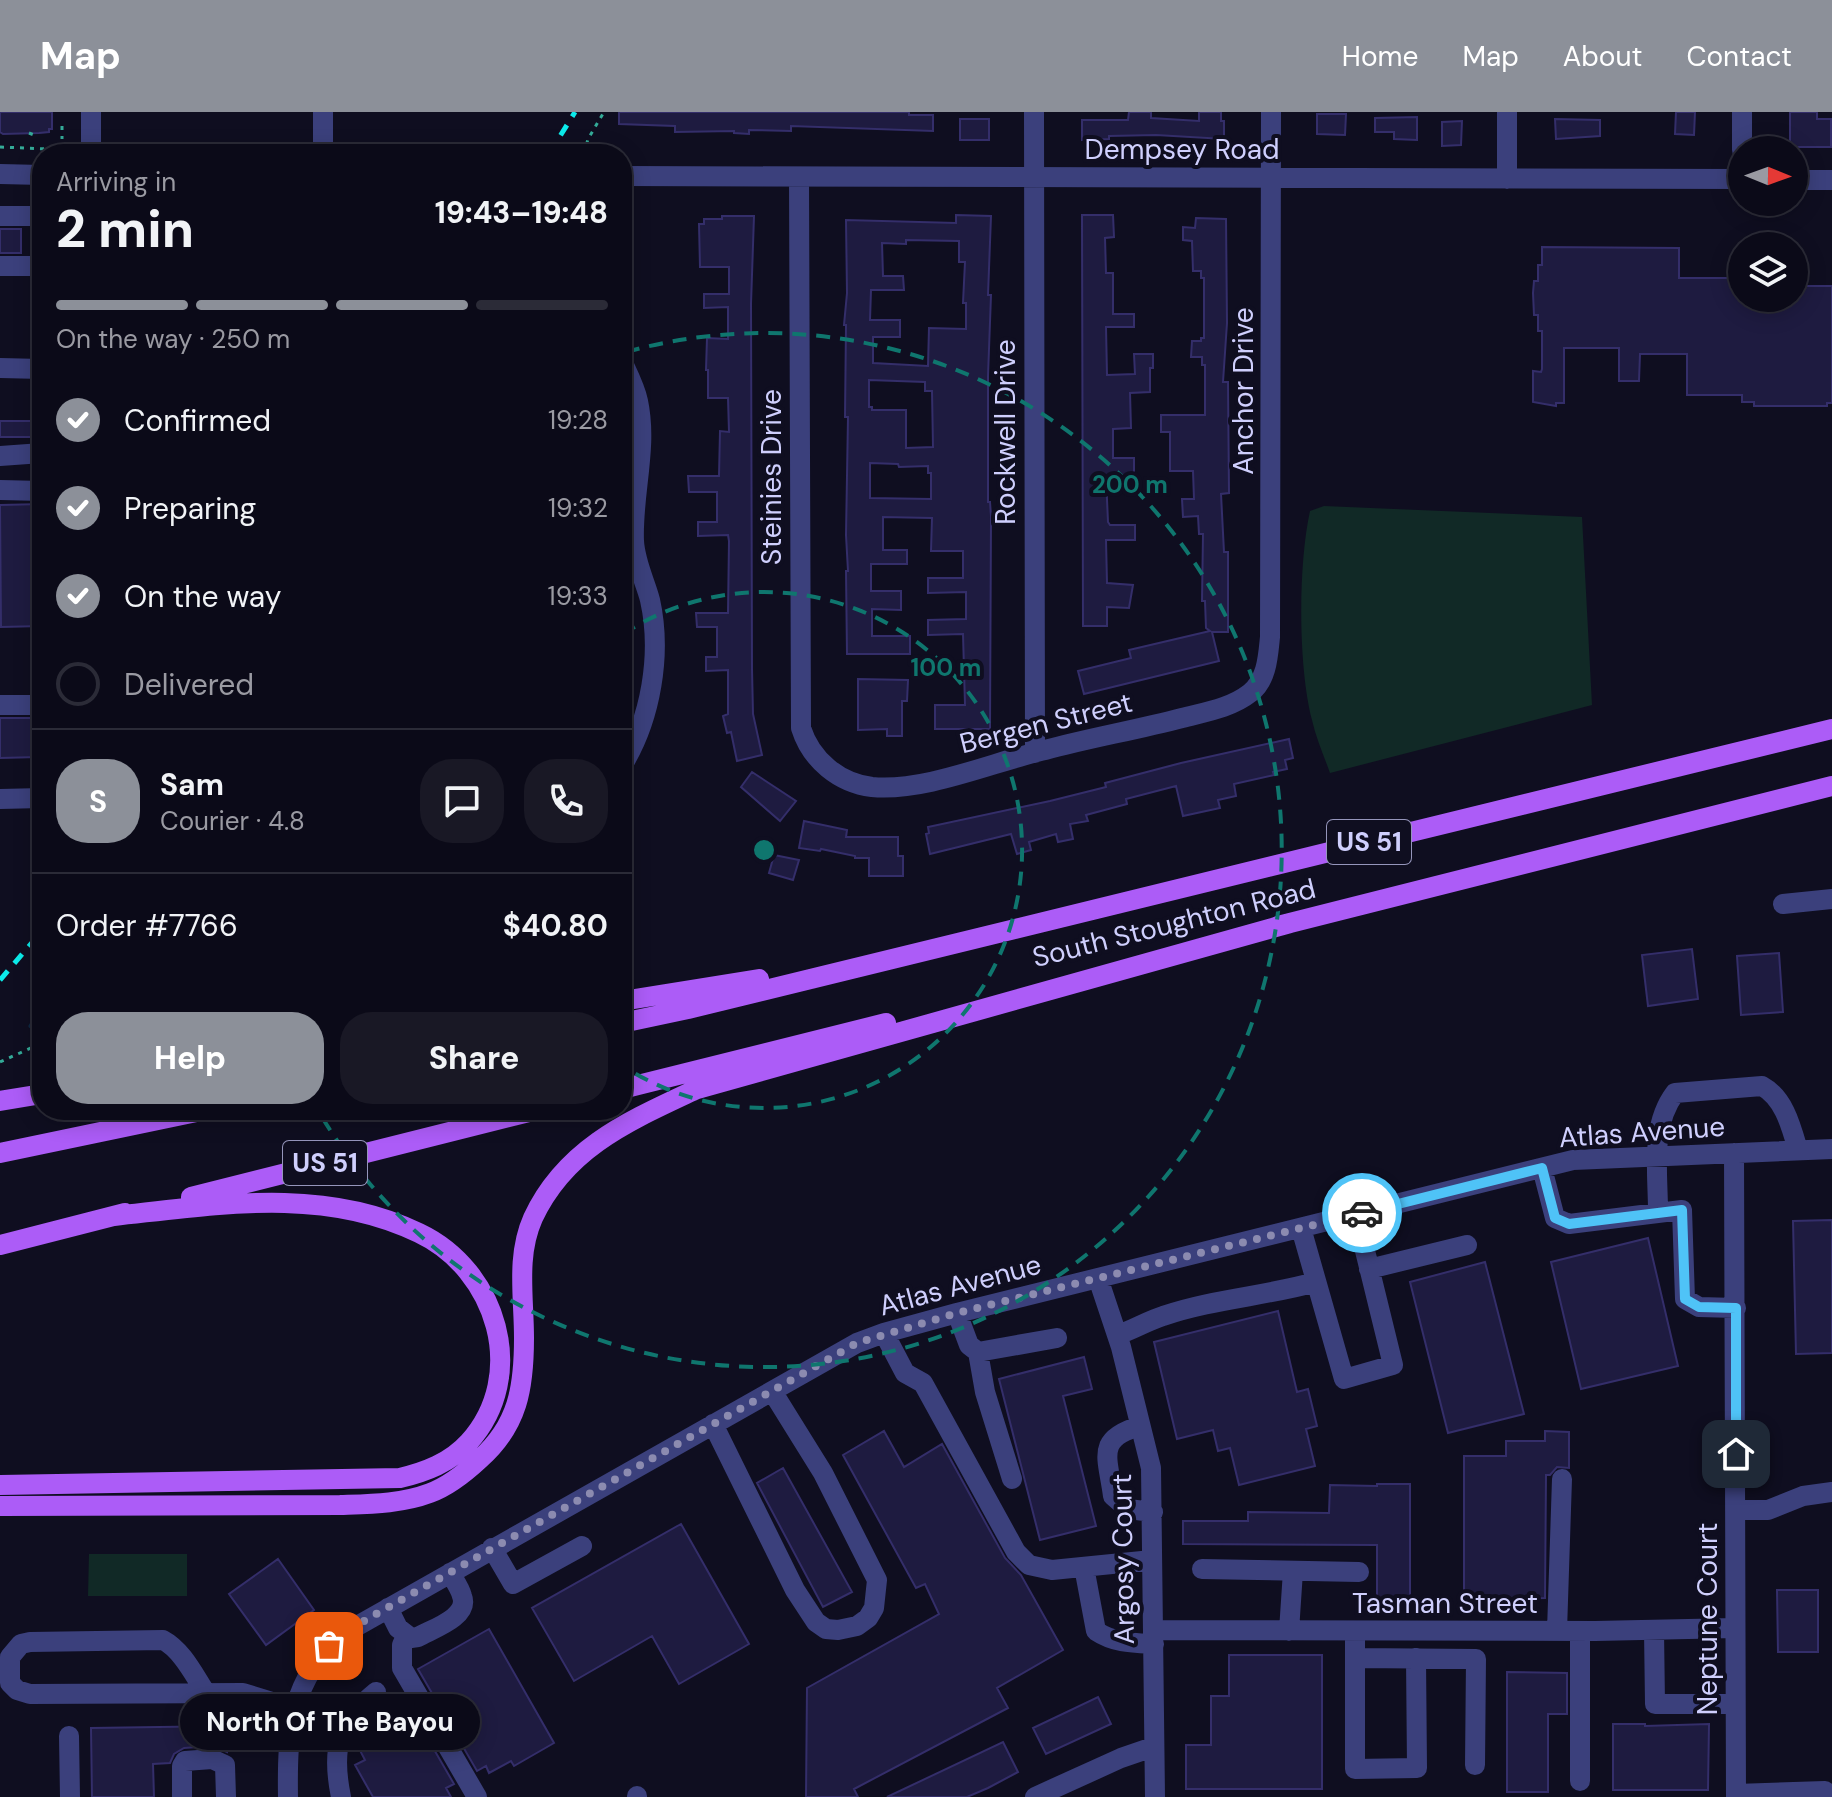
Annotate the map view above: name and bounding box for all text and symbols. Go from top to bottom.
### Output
text: Map [40,31,121,81]
text: Home [1342,38,1418,75]
text: Map [1462,38,1519,75]
text: About [1563,38,1642,75]
text: Contact [1686,38,1792,75]
street label: Dempsey Road [1084,131,1280,168]
north arrow [1728,136,1808,216]
map controls [1728,136,1808,312]
text: Arriving in [56,165,176,199]
text: 19:43–19:48 [435,193,608,232]
text: 2 min [56,195,194,263]
button: layers [1728,232,1808,312]
street label: Anchor Drive [1225,307,1262,475]
text: On the way · 250 m [56,322,290,356]
street label: Rockwell Drive [987,339,1024,525]
street label: Steinies Drive [753,389,790,565]
icon: check [56,398,100,442]
text: Confirmed [124,401,271,440]
text: 19:28 [548,403,608,437]
text: 200 m [1092,469,1168,500]
icon: check [56,486,100,530]
text: Preparing [124,489,256,528]
text: 19:32 [548,491,608,525]
icon: check [56,574,100,618]
text: On the way [124,577,281,616]
text: 19:33 [548,579,608,613]
text: 100 m [911,652,981,683]
text: Delivered [124,665,254,704]
street label: Bergen Street [956,684,1136,762]
button: chat [420,759,504,843]
button: phone [524,759,608,843]
text: Sam [160,765,224,804]
text: S [89,782,107,821]
text: Courier · 4.8 [160,804,305,838]
road number: US 51 [1327,820,1411,864]
centre of rings [750,836,778,864]
street label: South Stoughton Road [1029,870,1319,976]
text: Order #7766 [56,906,238,945]
text: $40.80 [503,906,608,945]
button: Help [56,1012,324,1104]
button: Share [340,1012,608,1104]
street label: Atlas Avenue [1558,1108,1726,1156]
road number: US 51 [283,1141,367,1185]
courier [1322,1173,1402,1253]
icon: car [1340,1191,1384,1235]
street label: Atlas Avenue [875,1246,1045,1324]
pin [1702,1420,1770,1488]
icon: home [1714,1432,1758,1476]
street label: Argosy Court [1103,1473,1143,1645]
street label: Neptune Court [1689,1523,1726,1715]
street label: Tasman Street [1352,1585,1538,1622]
pin [295,1612,363,1680]
icon: bag [307,1624,351,1668]
callout: North Of The Bayou [179,1694,479,1750]
text: North Of The Bayou [206,1705,454,1739]

